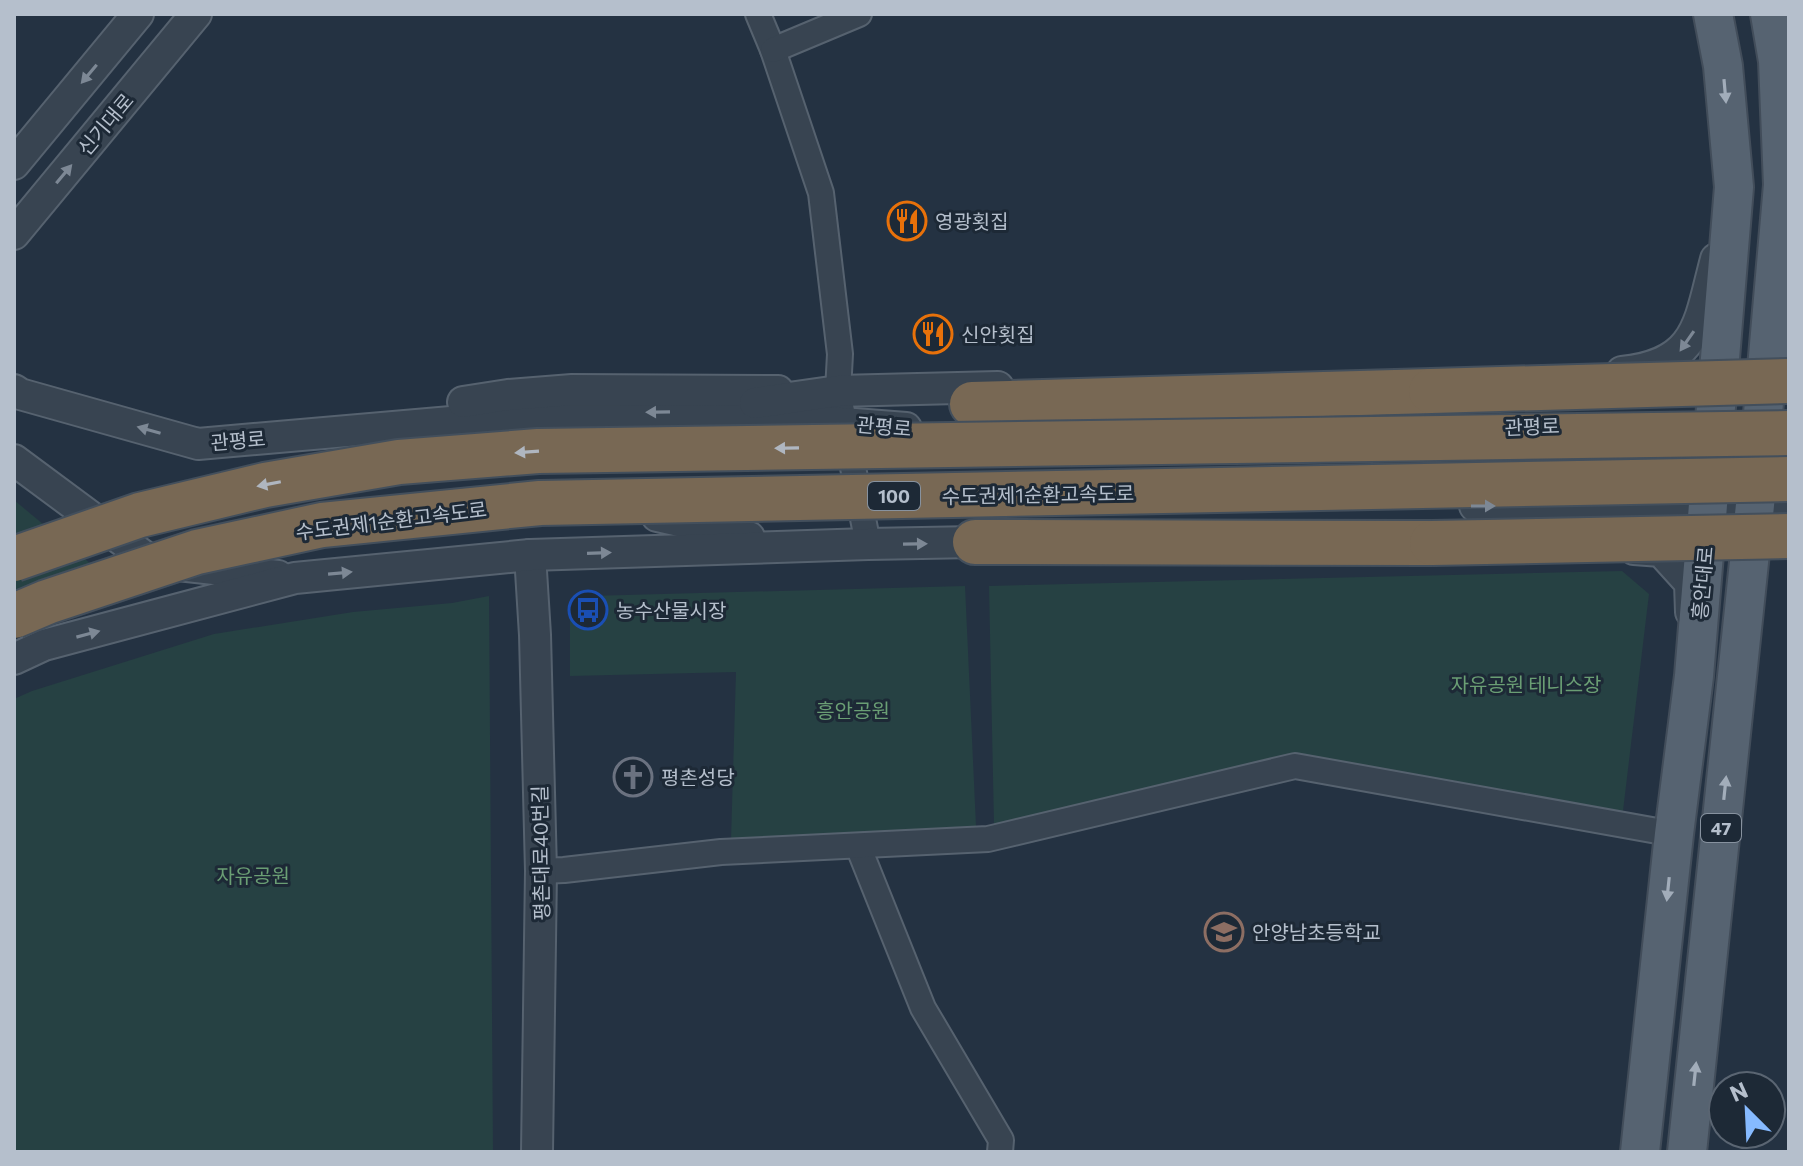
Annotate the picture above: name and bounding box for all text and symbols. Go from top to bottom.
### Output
one-way arrow [81,64,97,84]
one-way arrow [1719,79,1732,104]
street label: 신기대로 [72,88,138,160]
one-way arrow [55,164,72,184]
restaurant icon: 영광횟집 [886,200,928,242]
place label: 영광횟집 [935,209,1009,233]
restaurant icon: 신안횟집 [912,313,954,355]
place label: 신안횟집 [961,322,1035,346]
one-way arrow [1679,330,1695,352]
one-way arrow [645,406,670,418]
street label: 관평로 [855,412,913,440]
street label: 관평로 [1504,413,1560,439]
one-way arrow [137,423,161,436]
street label: 관평로 [209,426,267,454]
one-way arrow [774,442,799,454]
one-way arrow [514,446,539,459]
one-way arrow [257,478,282,491]
street label: 수도권제1순환고속도로 [942,480,1134,508]
road number: 100 [868,482,920,510]
street label: 수도권제1순환고속도로 [294,496,488,544]
one-way arrow [1471,500,1496,512]
one-way arrow [903,537,928,550]
street label: 흥안대로 [1687,545,1717,621]
one-way arrow [587,547,612,559]
one-way arrow [328,567,353,580]
bus stop icon: 농수산물시장 [567,589,609,631]
place label: 농수산물시장 [616,598,726,622]
one-way arrow [75,627,100,639]
park label: 자유공원 테니스장 [1450,672,1602,696]
park label: 흥안공원 [816,698,890,722]
church icon: 평촌성당 [612,756,654,798]
place label: 평촌성당 [661,765,735,789]
one-way arrow [1719,775,1732,800]
street label: 평촌대로40번길 [527,785,553,921]
road number: 47 [1701,814,1741,842]
park label: 자유공원 [216,863,290,887]
one-way arrow [1662,877,1675,902]
school or university icon: 안양남초등학교 [1203,911,1245,953]
place label: 안양남초등학교 [1252,920,1381,944]
one-way arrow [1688,1062,1701,1087]
north arrow [1707,1070,1787,1150]
text: N [1726,1076,1752,1107]

